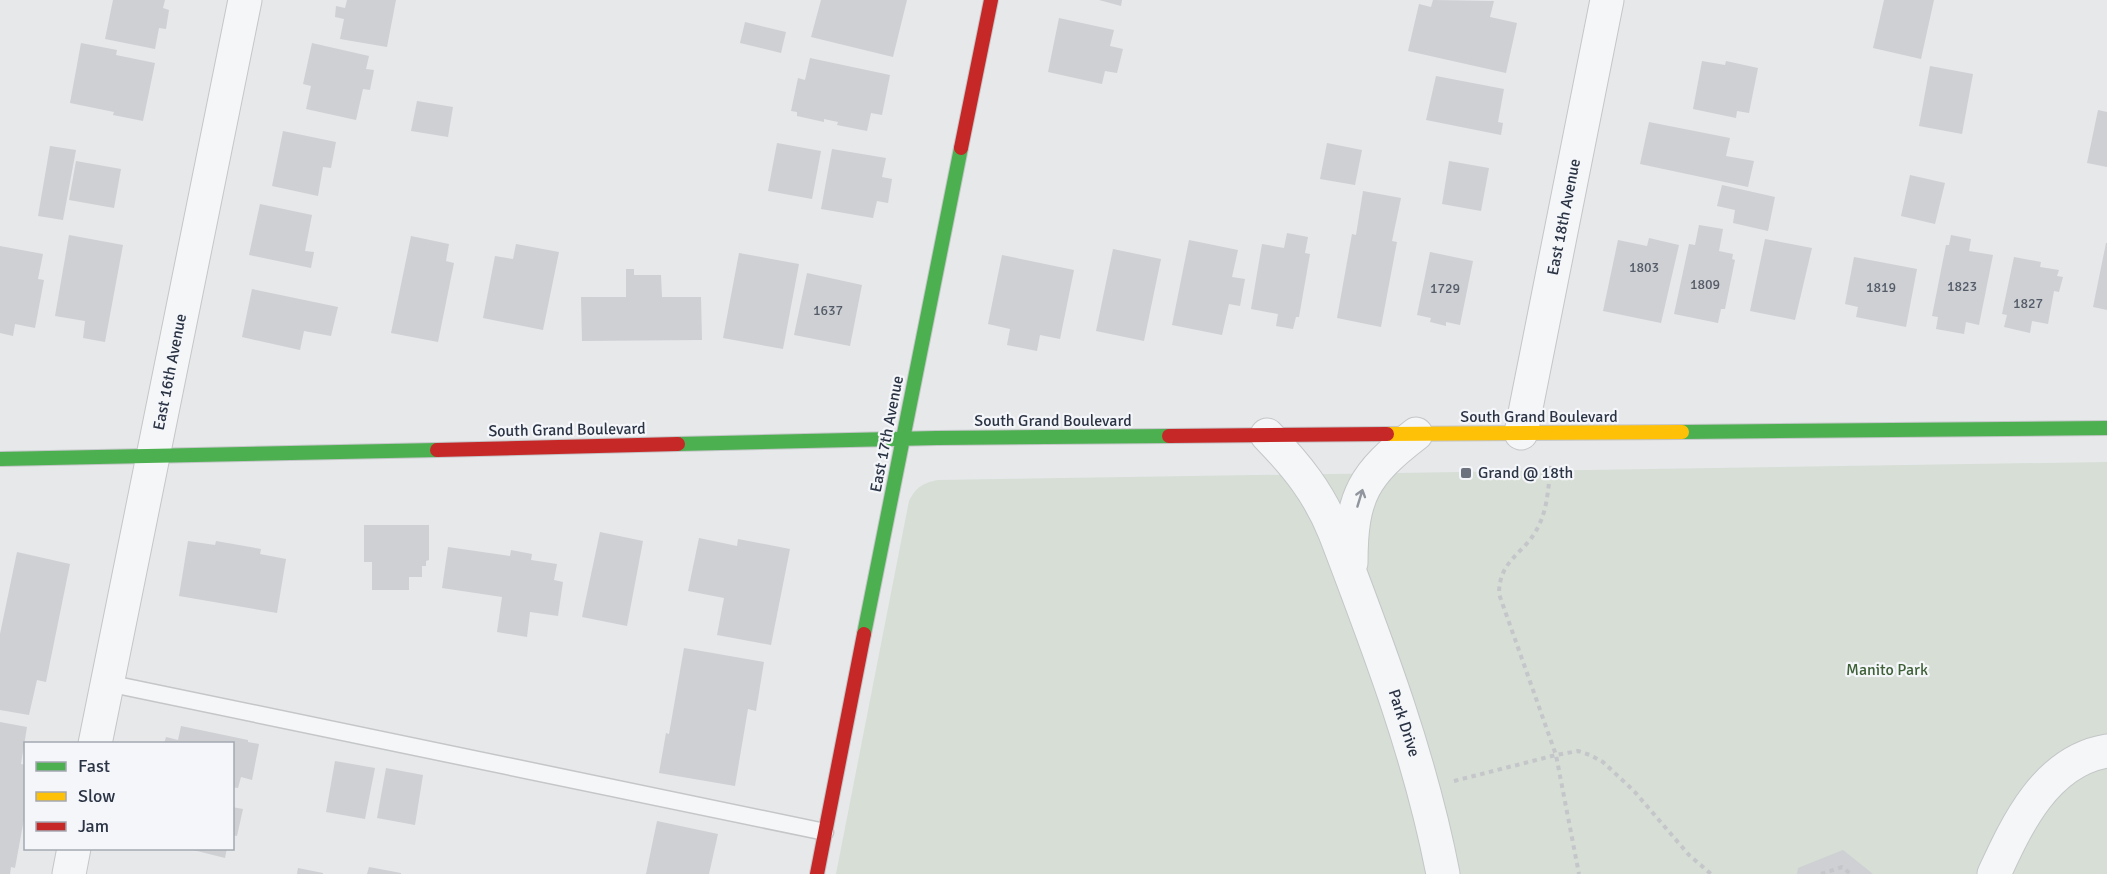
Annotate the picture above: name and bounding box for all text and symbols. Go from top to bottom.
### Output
street label: East 18th Avenue [1543,157,1585,277]
house number: 1803 [1629,259,1659,276]
house number: 1809 [1690,276,1720,293]
house number: 1823 [1947,278,1977,295]
house number: 1819 [1866,279,1896,296]
house number: 1729 [1430,280,1460,297]
house number: 1827 [2013,295,2043,312]
house number: 1637 [813,302,843,319]
street label: East 16th Avenue [149,312,191,432]
street label: East 17th Avenue [866,374,908,494]
street label: South Grand Boulevard [1460,407,1618,427]
street label: South Grand Boulevard [974,411,1132,431]
street label: South Grand Boulevard [488,419,646,441]
place label: Grand @ 18th [1478,463,1573,483]
marker: Grand @ 18th [1459,466,1473,480]
one-way arrow [1355,489,1366,508]
park label: Manito Park [1846,660,1928,680]
street label: Park Drive [1384,687,1424,759]
legend [24,742,234,850]
text: Fast [78,755,110,777]
text: Slow [78,785,115,807]
text: Jam [78,815,109,837]

